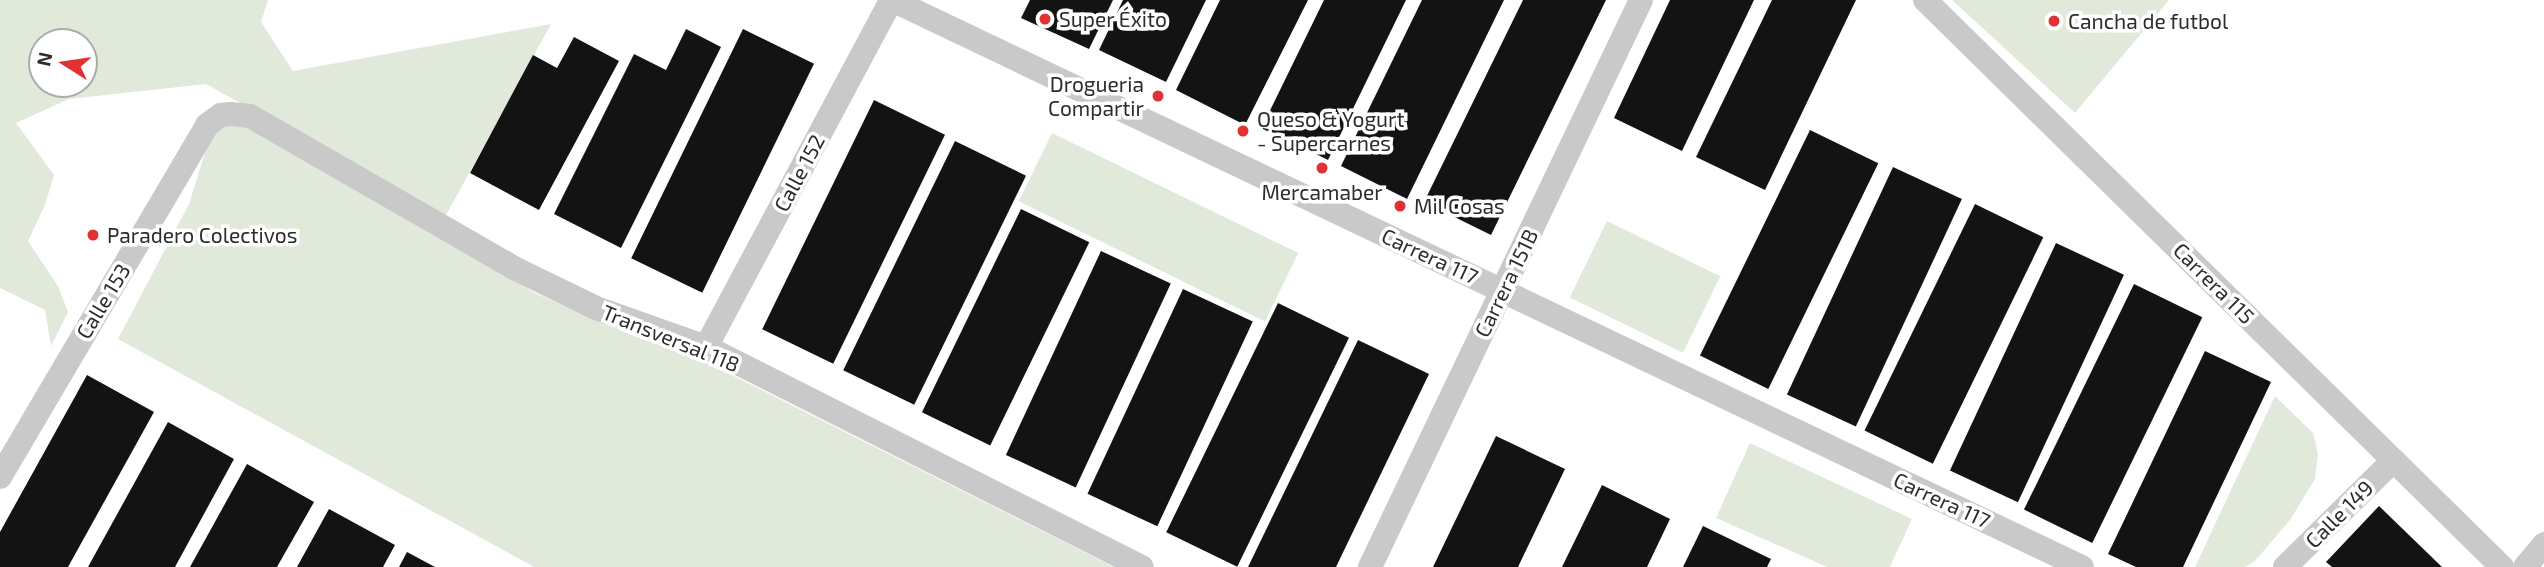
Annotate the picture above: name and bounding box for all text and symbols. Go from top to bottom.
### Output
place label: Super Éxito [1059,6,1167,32]
place label: Cancha de futbol [2068,8,2228,34]
marker: Super Éxito [1037,11,1053,27]
marker: Cancha de futbol [2046,13,2062,29]
north arrow [28,28,98,98]
text: N [31,50,57,68]
place label: Drogueria Compartir [1048,71,1144,121]
marker: Drogueria Compartir [1150,88,1166,104]
place label: Queso & Yogurt - Supercarnes [1257,106,1405,156]
marker: Queso & Yogurt - Supercarnes [1235,123,1251,139]
street label: Calle 152 [768,130,830,216]
marker: Mercamaber [1314,160,1330,176]
place label: Mercamaber [1261,179,1383,205]
place label: Mil Cosas [1414,193,1505,219]
marker: Mil Cosas [1392,198,1408,214]
place label: Paradero Colectivos [107,222,297,248]
street label: Carrera 117 [1378,223,1482,289]
street label: Carrera 151B [1469,225,1543,341]
marker: Paradero Colectivos [85,227,101,243]
street label: Carrera 115 [2168,237,2260,329]
street label: Calle 153 [71,259,135,343]
street label: Transversal 118 [598,299,744,377]
street label: Carrera 117 [1890,467,1994,533]
street label: Calle 149 [2300,475,2378,553]

